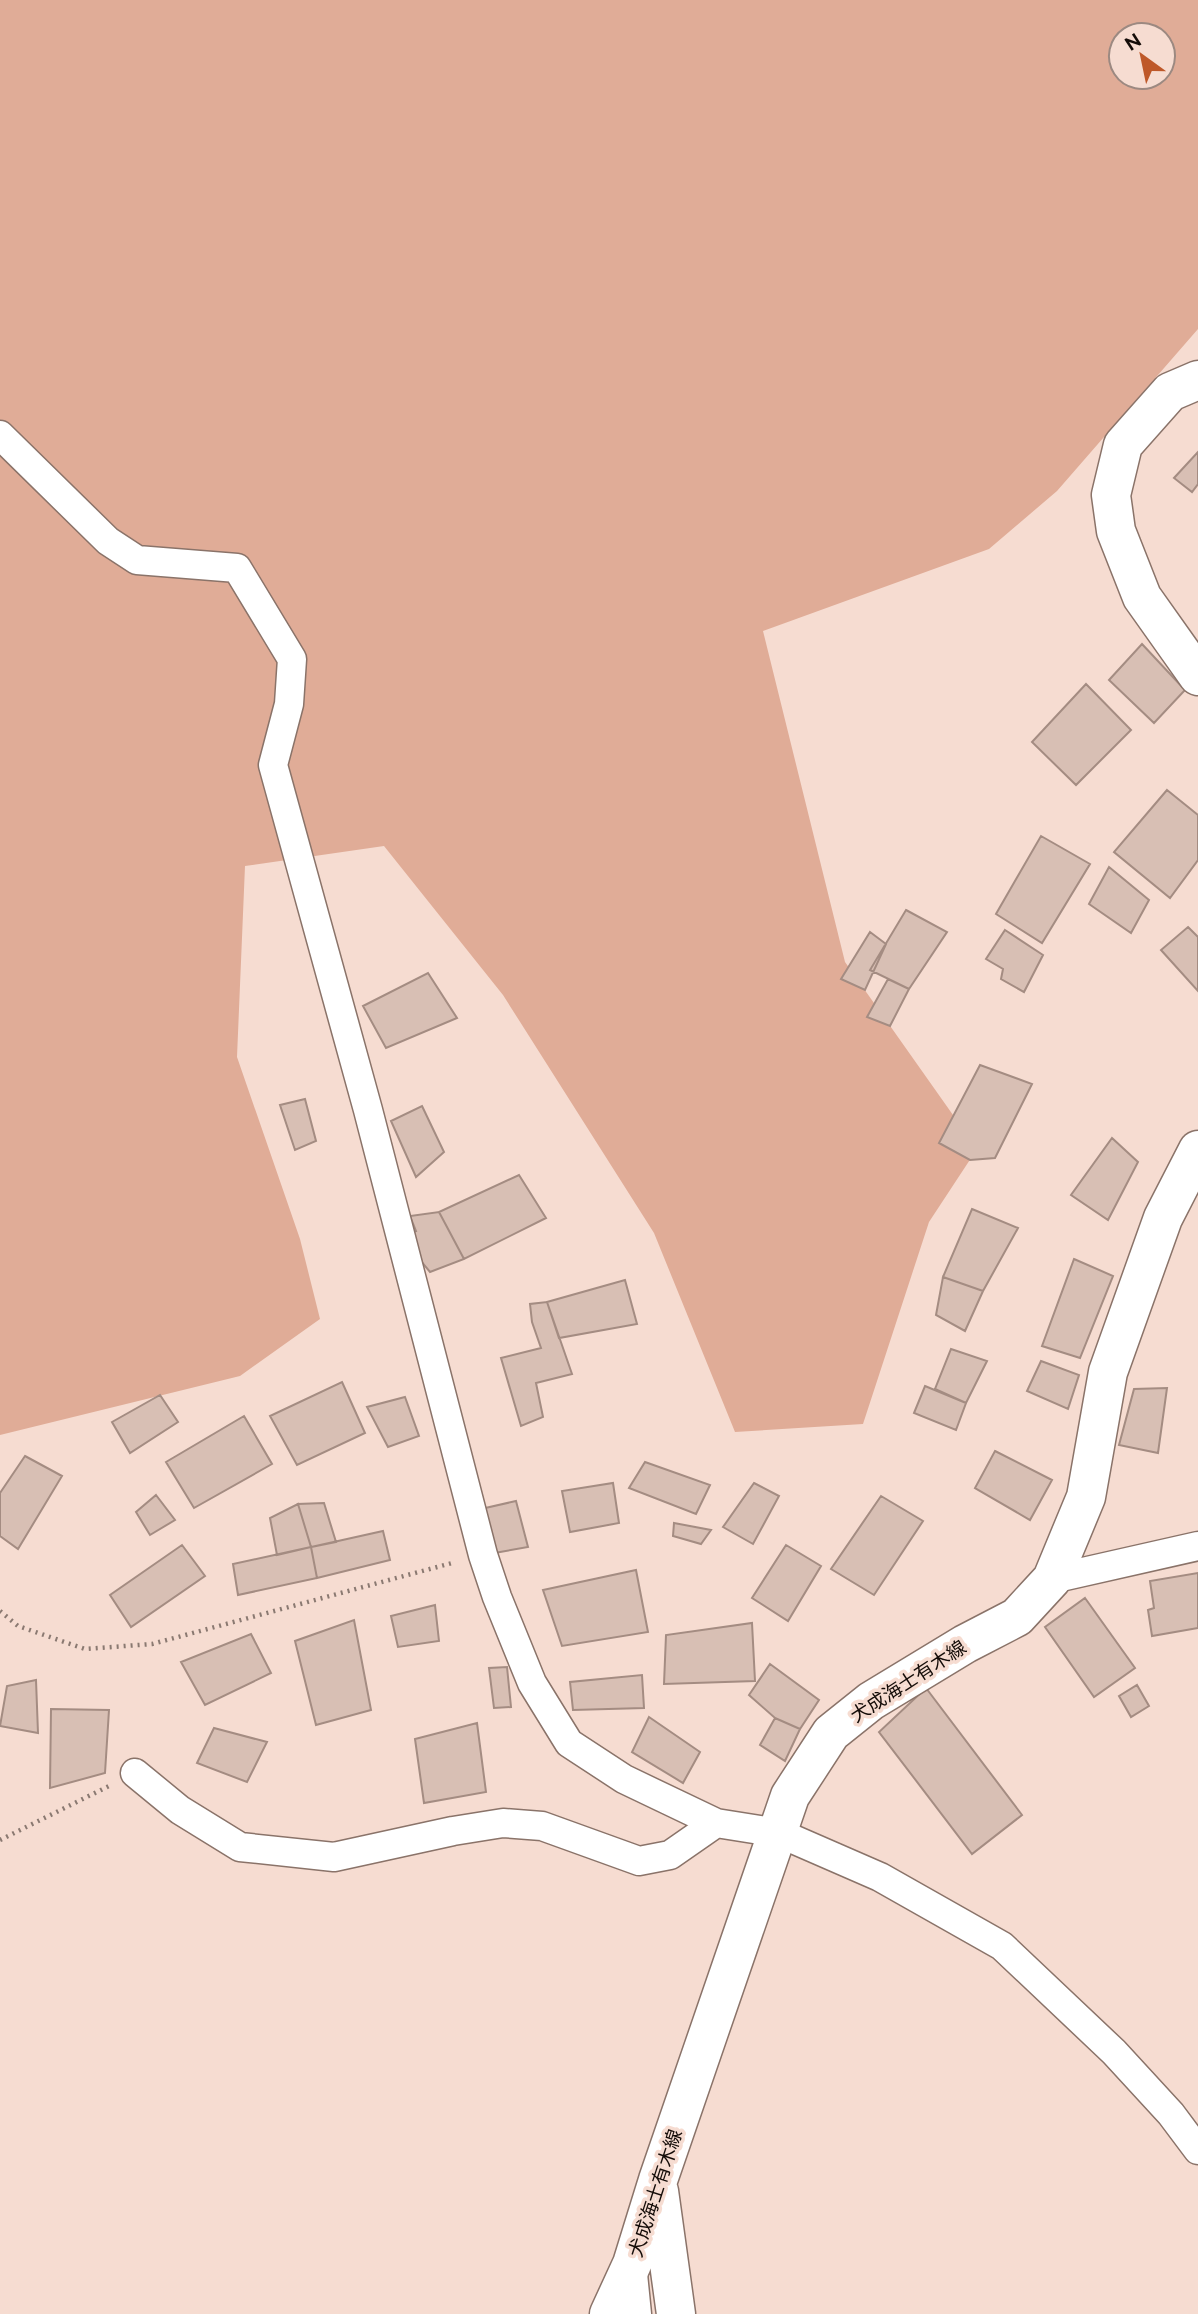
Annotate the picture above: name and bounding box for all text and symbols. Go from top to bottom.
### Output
north arrow [1107,21,1177,91]
text: N [1121,29,1145,55]
street label: 犬成海士有木線 [846,1636,970,1726]
street label: 犬成海士有木線 [624,2126,686,2260]

